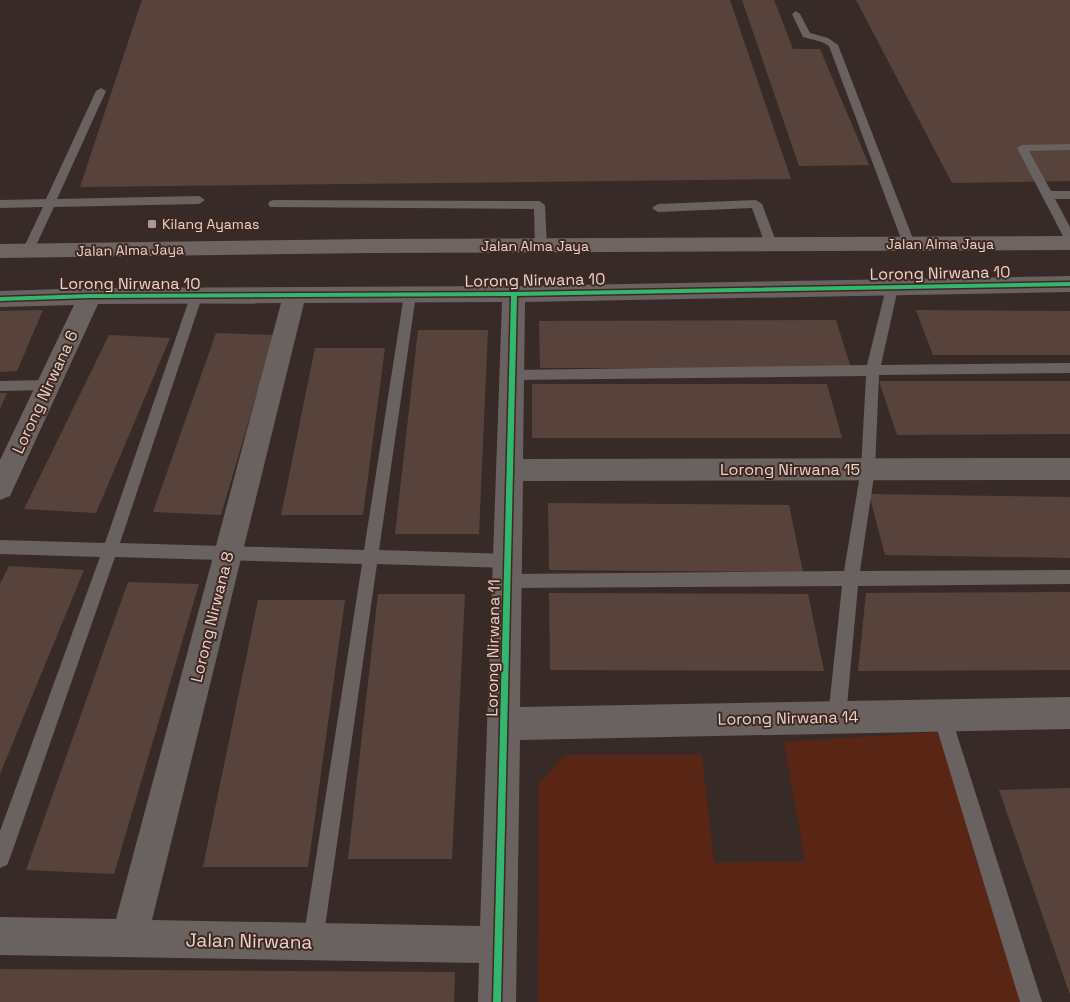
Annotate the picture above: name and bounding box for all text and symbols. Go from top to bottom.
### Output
place label: Kilang Ayamas [162,215,259,233]
marker: Kilang Ayamas [146,218,158,230]
street label: Jalan Alma Jaya [886,235,994,253]
street label: Jalan Alma Jaya [481,237,589,255]
street label: Jalan Alma Jaya [76,240,184,260]
street label: Lorong Nirwana 10 [869,261,1011,285]
street label: Lorong Nirwana 10 [464,268,606,292]
street label: Lorong Nirwana 10 [60,273,200,294]
street label: Lorong Nirwana 6 [7,327,83,457]
street label: Lorong Nirwana 15 [720,459,860,480]
street label: Lorong Nirwana 8 [186,549,238,685]
street label: Lorong Nirwana 11 [481,579,505,717]
street label: Lorong Nirwana 14 [717,706,859,730]
street label: Jalan Nirwana [185,927,313,955]

